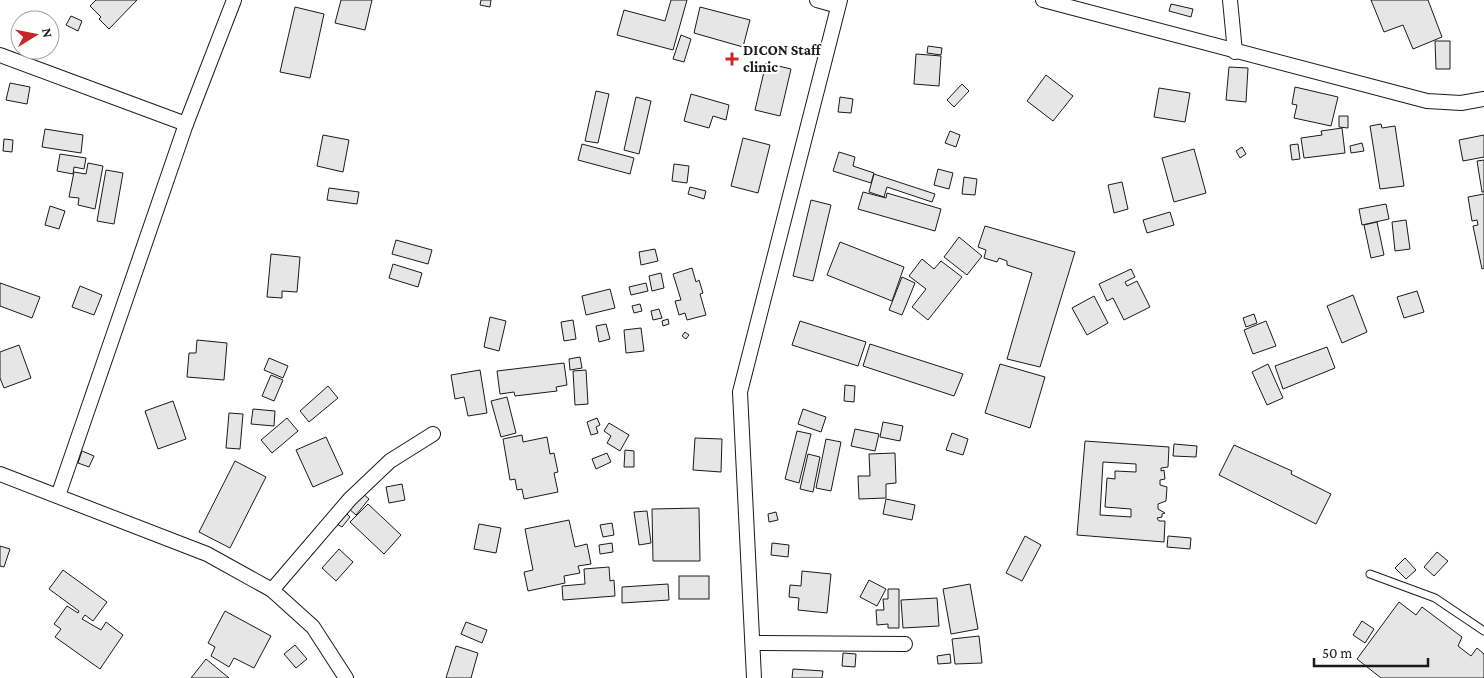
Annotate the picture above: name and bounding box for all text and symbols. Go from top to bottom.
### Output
north arrow [10,10,60,60]
text: N [39,27,57,39]
place label: DICON Staff clinic [743,42,822,75]
marker: DICON Staff clinic [725,52,739,66]
scale bar [1314,636,1428,668]
text: 50 m [1322,645,1352,661]

